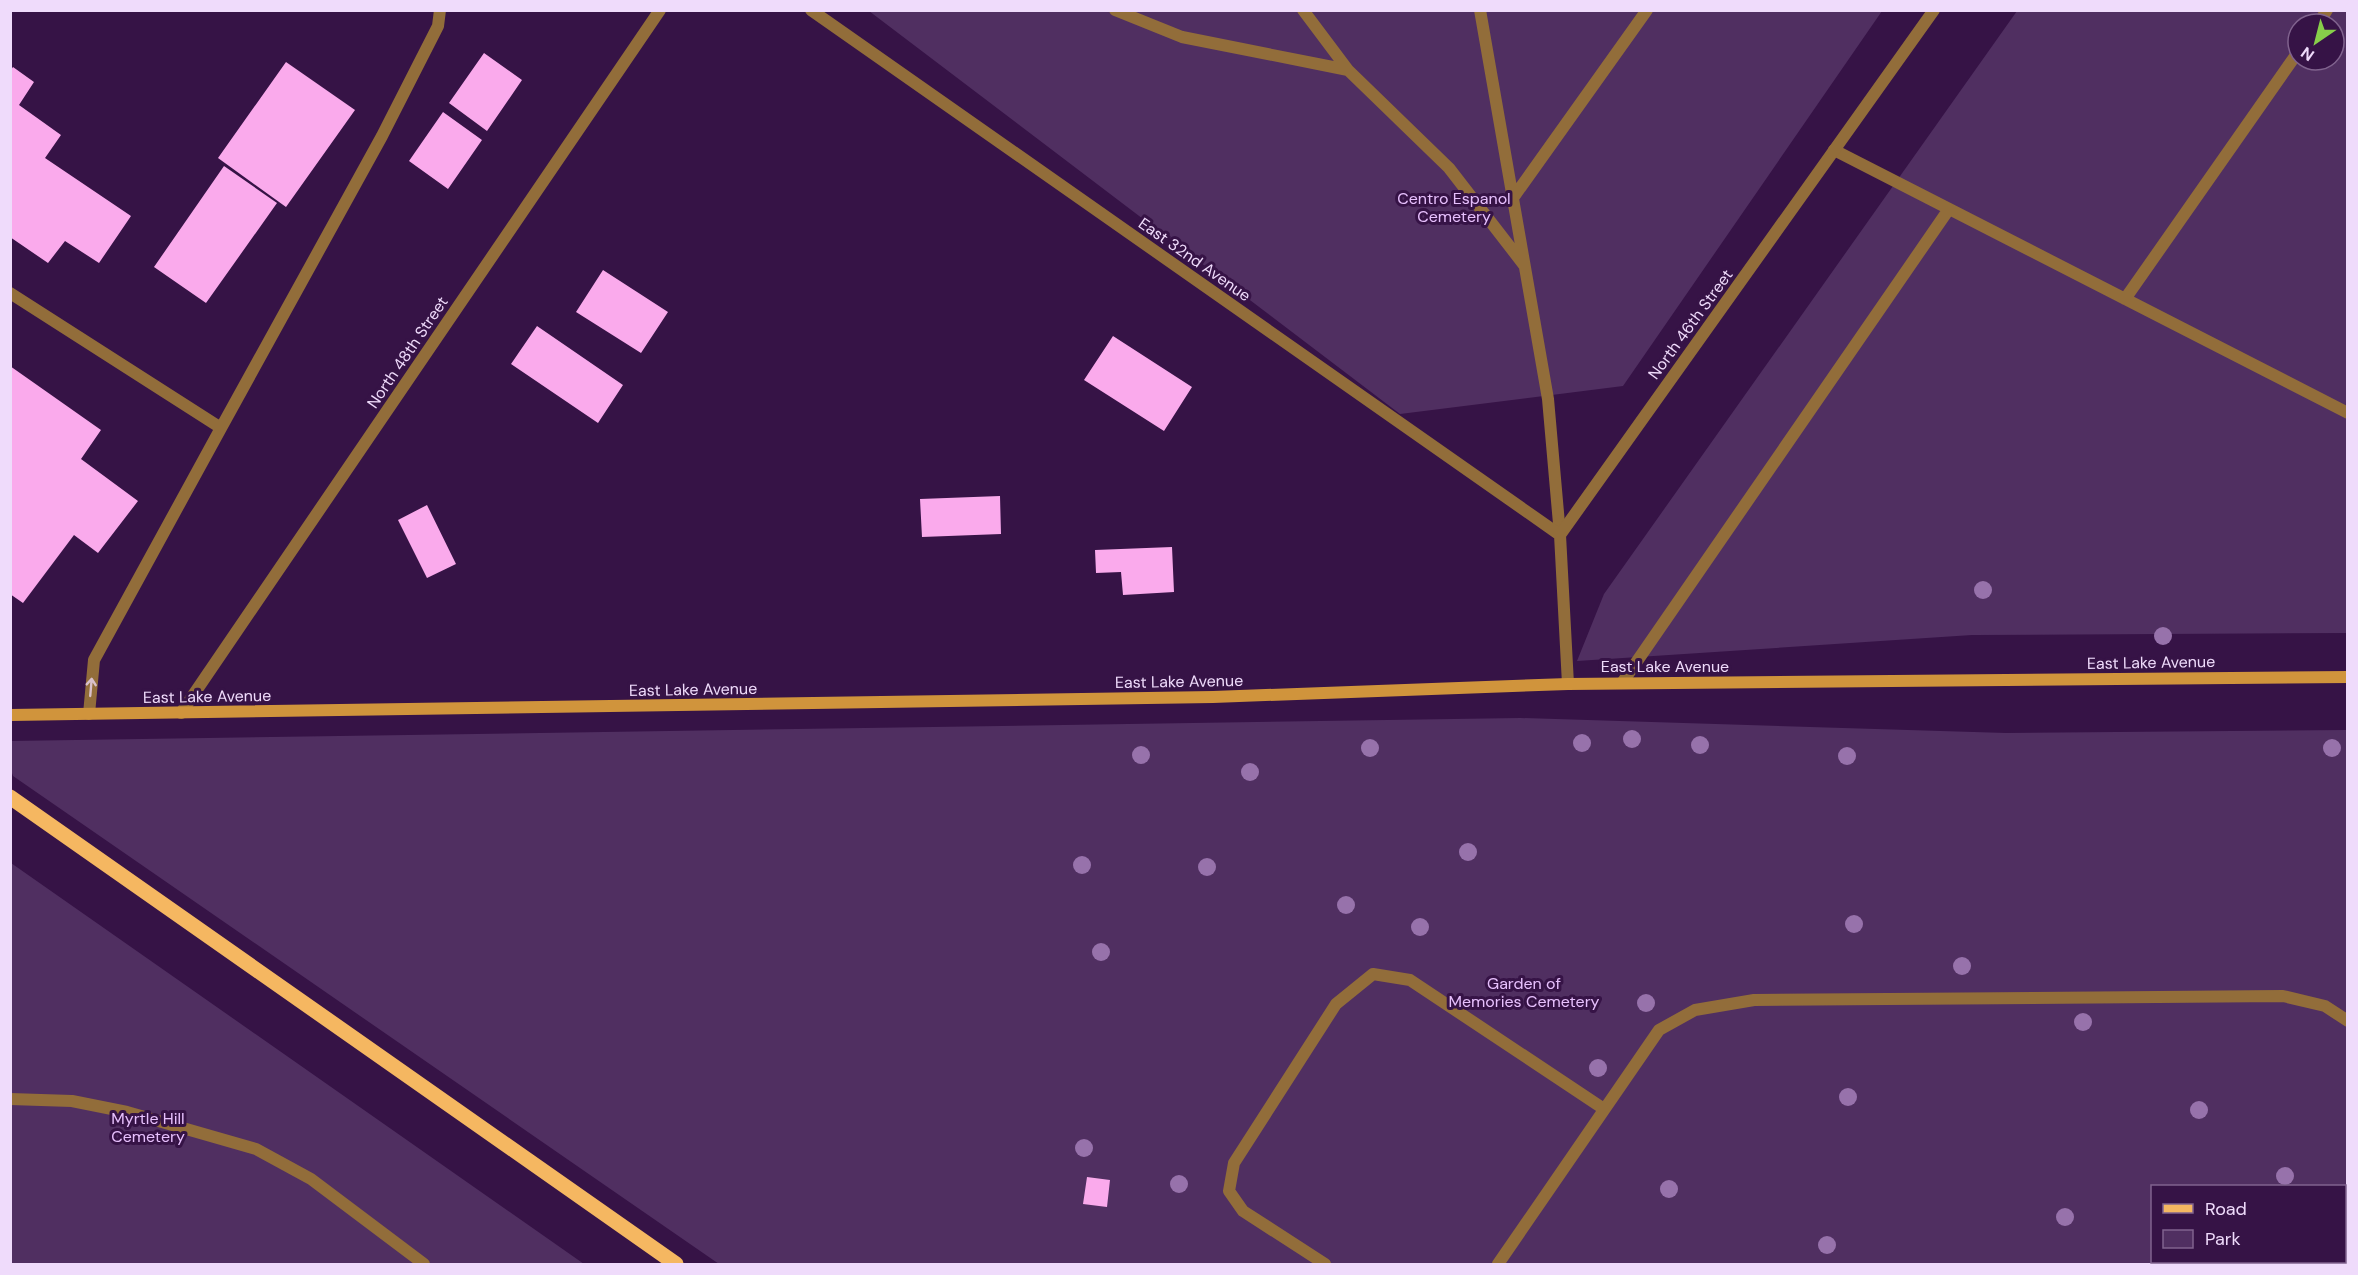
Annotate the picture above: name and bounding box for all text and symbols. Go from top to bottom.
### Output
north arrow [2286,12,2346,72]
text: N [2297,42,2318,66]
park label: Centro Espanol Cemetery [1397,188,1511,227]
street label: East 32nd Avenue [1134,213,1255,306]
street label: North 46th Street [1643,265,1737,383]
street label: North 48th Street [362,292,453,412]
street label: East Lake Avenue [2087,651,2215,674]
street label: East Lake Avenue [1601,656,1729,677]
street label: East Lake Avenue [1115,670,1243,693]
one-way arrow [86,677,97,697]
street label: East Lake Avenue [629,678,757,701]
street label: East Lake Avenue [143,685,271,708]
park label: Garden of Memories Cemetery [1448,973,1600,1012]
park label: Myrtle Hill Cemetery [111,1108,185,1147]
legend [2151,1185,2346,1263]
text: Road [2205,1197,2247,1221]
text: Park [2205,1227,2241,1251]

